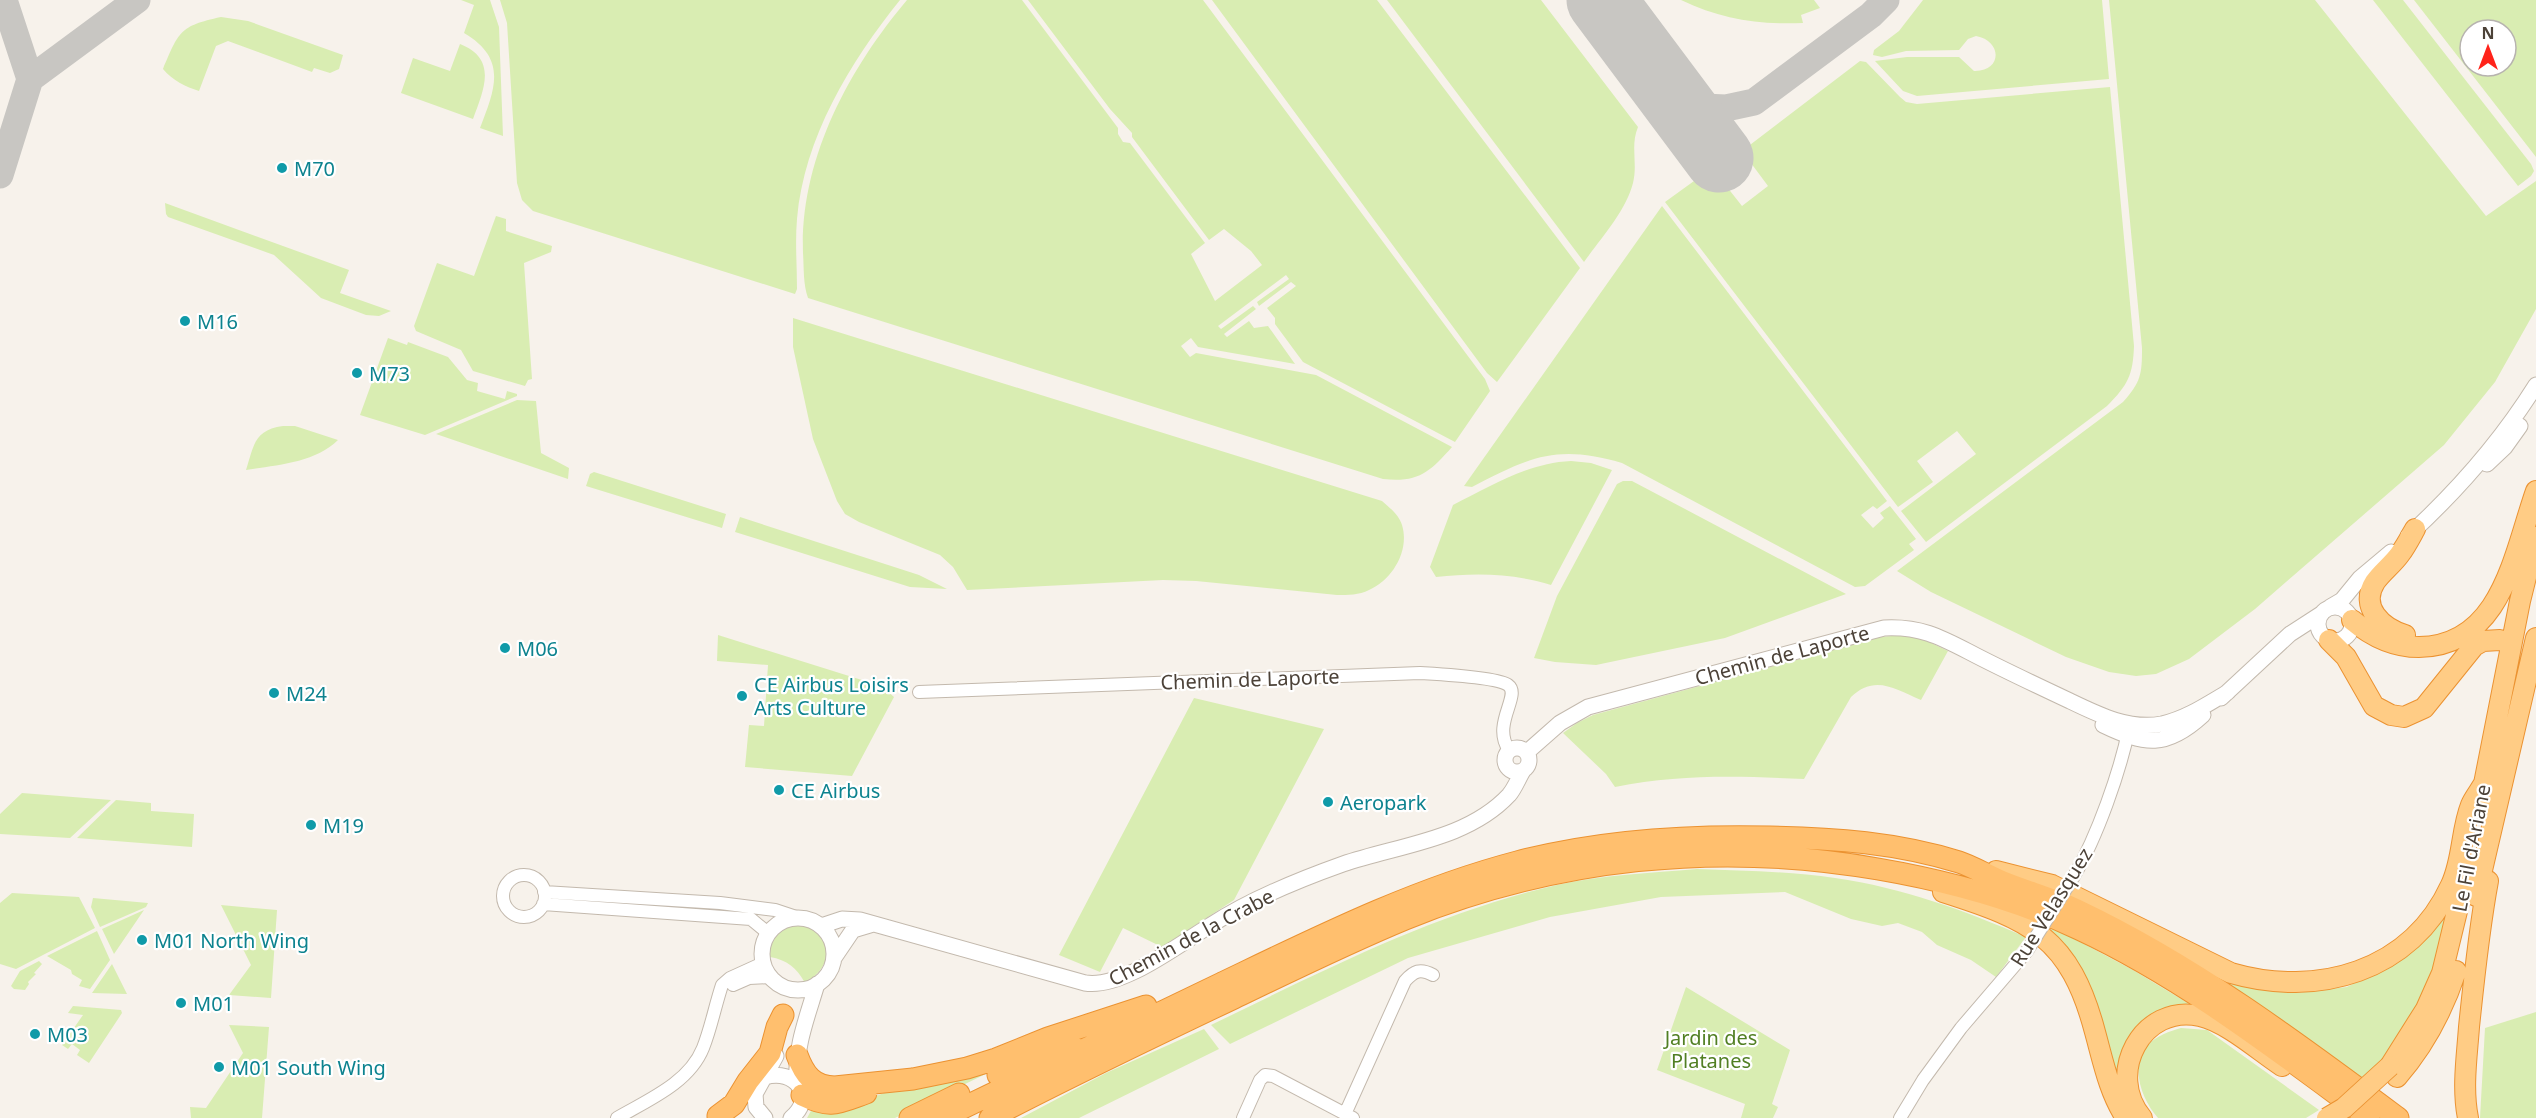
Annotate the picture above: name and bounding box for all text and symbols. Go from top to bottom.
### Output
north arrow [2458,18,2518,78]
text: N [2481,22,2495,44]
place label: M70 [294,155,335,182]
marker: M70 [275,161,289,175]
place label: M16 [197,308,238,335]
marker: M16 [178,314,192,328]
place label: M73 [369,360,410,387]
marker: M73 [350,366,364,380]
street label: Chemin de Laporte [1692,619,1872,691]
place label: M06 [517,635,558,662]
marker: M06 [498,641,512,655]
street label: Chemin de Laporte [1160,662,1340,696]
place label: CE Airbus Loisirs Arts Culture [754,671,909,721]
place label: M24 [286,680,328,707]
marker: M24 [267,686,281,700]
marker: CE Airbus Loisirs Arts Culture [735,689,749,703]
place label: CE Airbus [791,777,880,804]
street label: Le Fil d'Ariane [2445,782,2497,914]
marker: CE Airbus [772,783,786,797]
place label: Aeropark [1340,789,1427,816]
marker: Aeropark [1321,795,1335,809]
place label: M19 [323,812,364,839]
marker: M19 [304,818,318,832]
street label: Rue Velasquez [2004,842,2098,972]
street label: Chemin de la Crabe [1104,882,1278,992]
place label: M01 North Wing [154,927,309,954]
marker: M01 North Wing [135,933,149,947]
place label: M01 [193,990,234,1017]
marker: M01 [174,996,188,1010]
place label: M03 [47,1021,88,1048]
park label: Jardin des Platanes [1663,1024,1757,1074]
marker: M03 [28,1027,42,1041]
place label: M01 South Wing [231,1054,386,1081]
marker: M01 South Wing [212,1060,226,1074]

